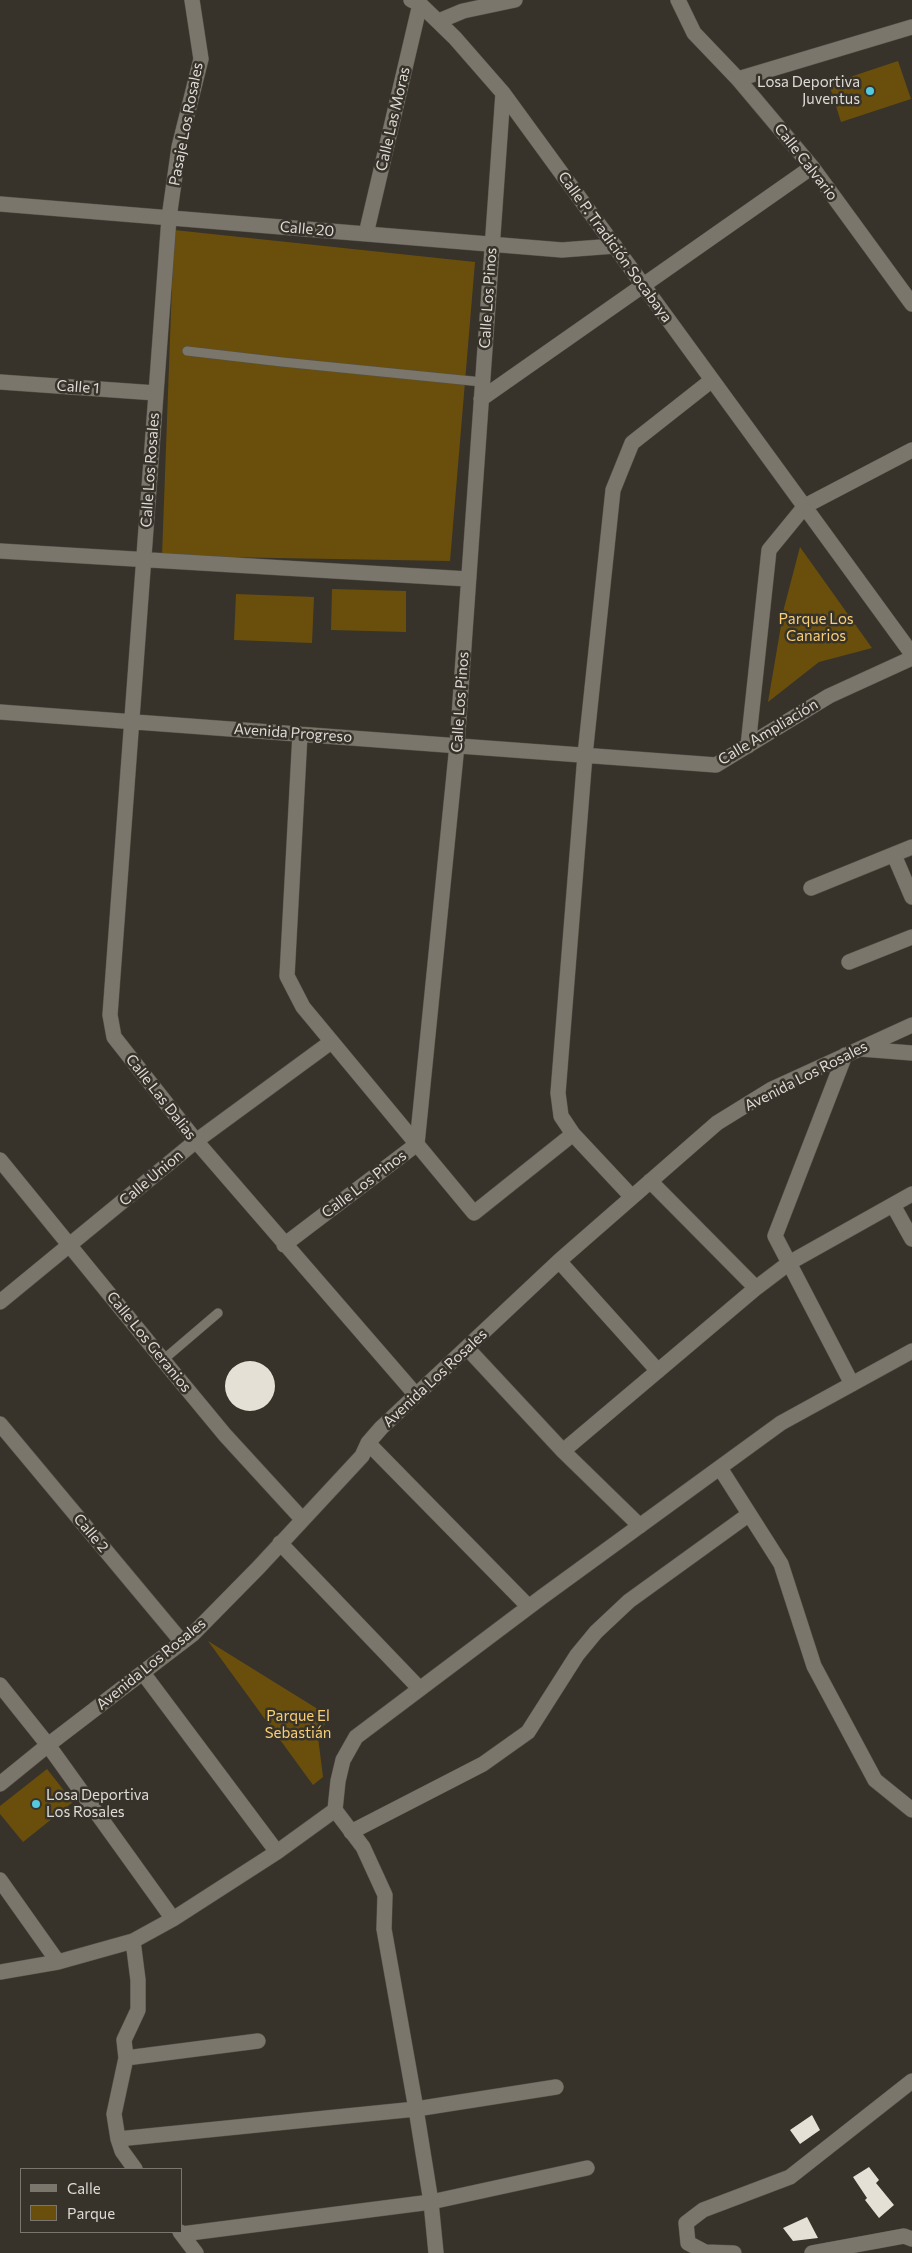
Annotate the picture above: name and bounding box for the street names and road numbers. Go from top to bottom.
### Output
street label: Pasaje Los Rosales [165,61,207,187]
street label: Calle Las Moras [372,65,414,173]
street label: Calle Calvario [770,120,842,204]
street label: Calle P. Tradición Socabaya [554,168,676,326]
street label: Calle 20 [279,218,335,240]
street label: Calle Los Pinos [475,247,501,349]
street label: Calle 1 [56,377,100,397]
street label: Calle Los Rosales [137,412,163,528]
street label: Calle Los Pinos [447,651,473,753]
street label: Calle Ampliación [715,695,821,769]
street label: Avenida Progreso [233,720,353,746]
street label: Avenida Los Rosales [741,1037,871,1115]
street label: Calle Las Dalias [122,1051,200,1143]
street label: Calle Union [116,1146,186,1210]
street label: Calle Los Pinos [318,1146,410,1222]
street label: Calle Los Geranios [103,1288,195,1396]
street label: Avenida Los Rosales [379,1325,491,1431]
street label: Calle 2 [70,1510,112,1556]
street label: Avenida Los Rosales [93,1614,209,1714]

